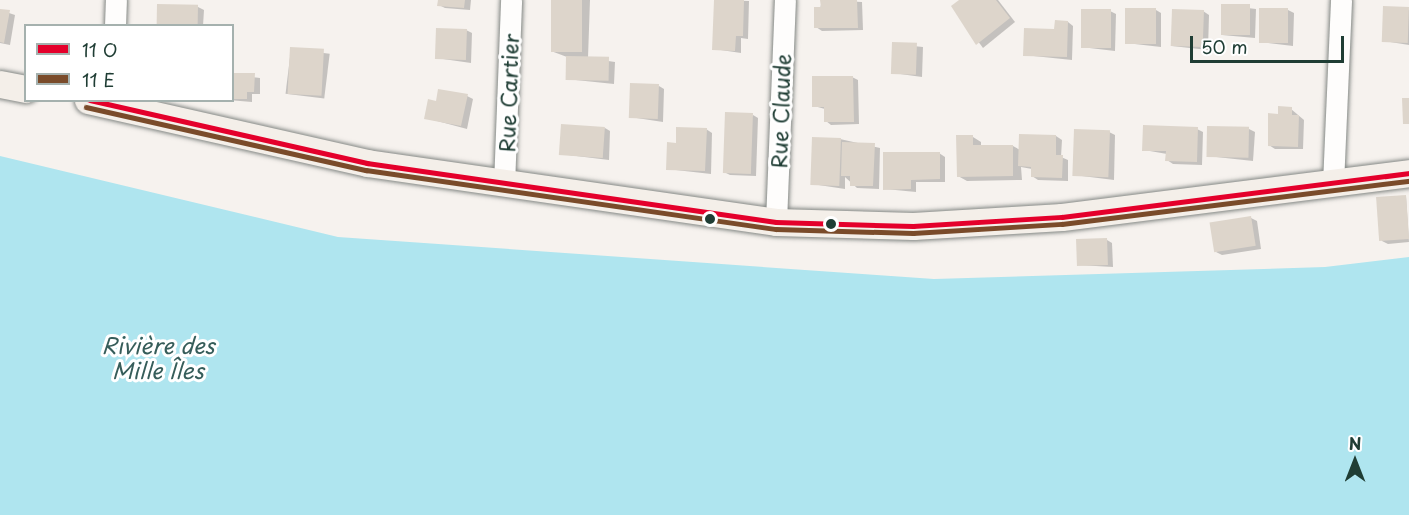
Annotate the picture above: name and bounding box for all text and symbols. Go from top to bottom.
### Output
legend [24,24,234,102]
scale bar [1193,24,1348,62]
street label: Rue Cartier [493,33,523,153]
text: 50 m [1201,33,1248,60]
text: 11 O [82,36,118,63]
street label: Rue Claude [765,53,795,169]
text: 11 E [82,66,115,93]
unlabelled marker [704,213,716,225]
unlabelled marker [825,218,837,230]
water label: Rivière des Mille Îles [101,331,215,382]
north arrow [1325,431,1385,491]
text: N [1349,431,1361,455]

